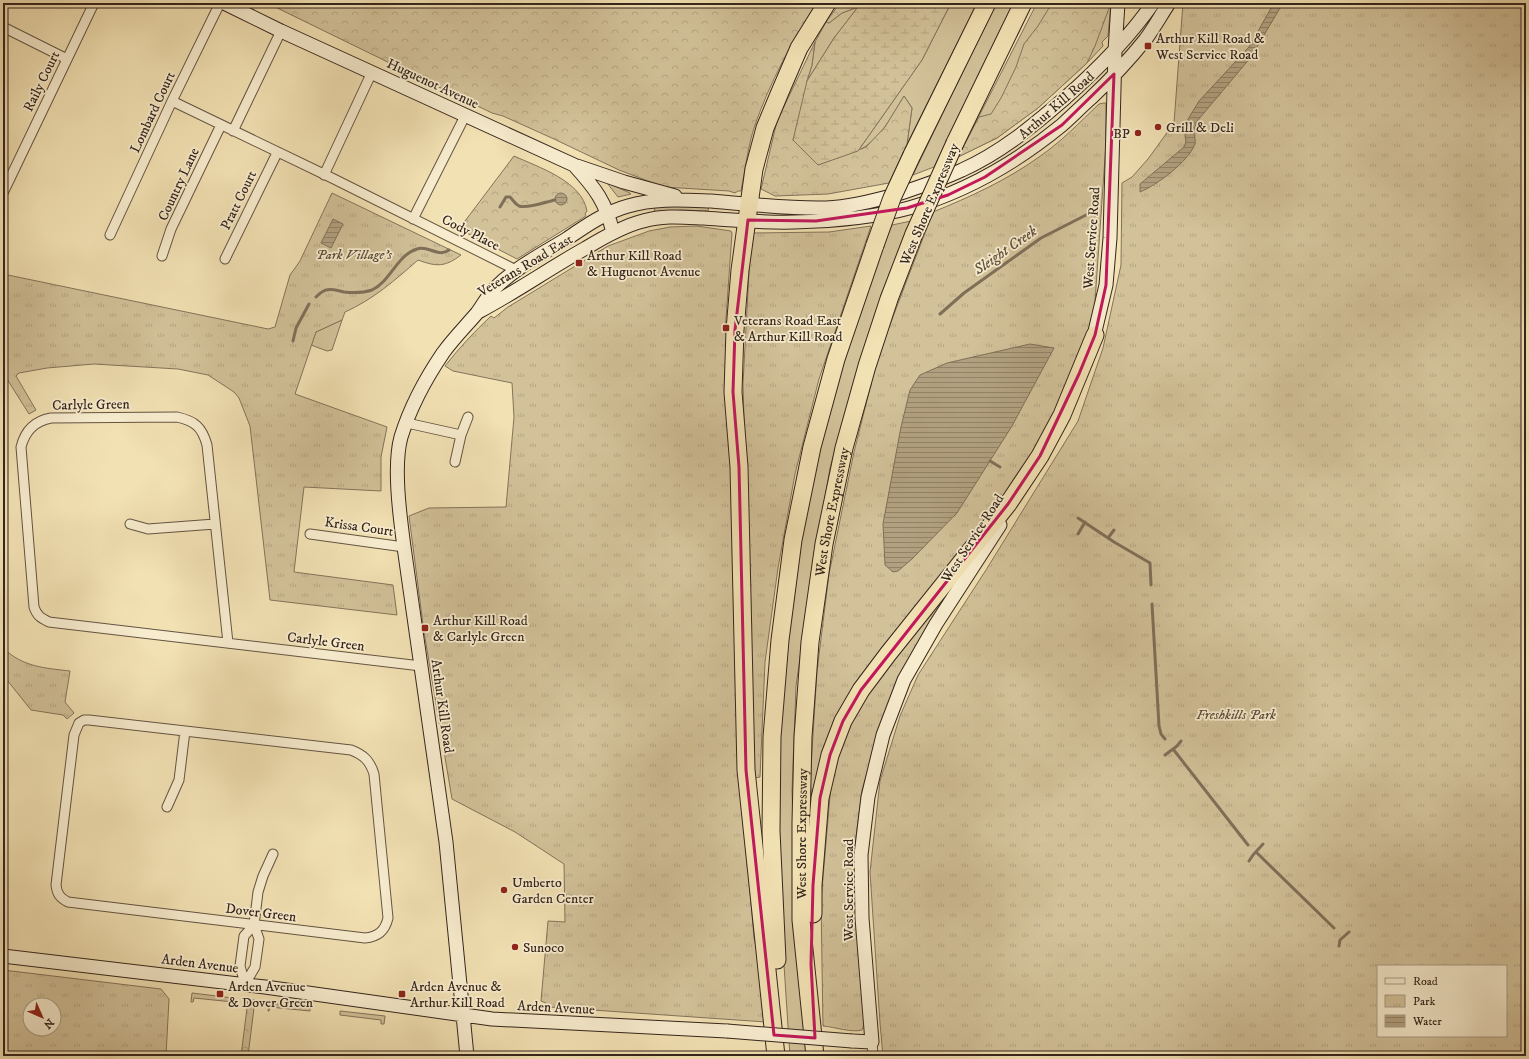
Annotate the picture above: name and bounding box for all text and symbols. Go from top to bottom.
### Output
place label: Arthur Kill Road & West Service Road [1155,30,1265,64]
marker: Arthur Kill Road & West Service Road [1143,41,1153,51]
street label: Raily Court [20,48,64,115]
street label: Huguenot Avenue [384,55,482,113]
street label: Lombard Court [126,68,180,156]
street label: Arthur Kill Road [1015,68,1098,144]
place label: Grill & Deli [1166,119,1234,137]
marker: Grill & Deli [1153,122,1163,132]
place label: BP [1113,125,1130,143]
marker: BP [1133,128,1143,138]
street label: West Shore Expressway [896,140,964,269]
street label: Country Lane [154,145,204,224]
street label: Pratt Court [217,167,261,233]
street label: West Service Road [1079,186,1105,291]
street label: Cody Place [439,211,503,255]
water label: Sleight Creek [969,221,1041,280]
street label: Veterans Road East [474,230,577,302]
park label: Park Village's [316,246,393,264]
place label: Arthur Kill Road & Huguenot Avenue [587,247,701,281]
marker: Arthur Kill Road & Huguenot Avenue [574,258,584,268]
place label: Veterans Road East & Arthur Kill Road [733,312,842,346]
marker: Veterans Road East & Arthur Kill Road [721,323,731,333]
street label: Carlyle Green [52,395,131,415]
street label: West Shore Expressway [811,445,854,579]
street label: West Service Road [937,491,1008,587]
street label: Krissa Court [323,513,395,541]
place label: Arthur Kill Road & Carlyle Green [433,612,528,646]
marker: Arthur Kill Road & Carlyle Green [420,623,430,633]
street label: Carlyle Green [286,628,366,656]
street label: Arthur Kill Road [427,658,458,754]
park label: Freshkills Park [1196,706,1276,724]
street label: West Shore Expressway [793,768,812,900]
street label: West Service Road [840,839,858,942]
place label: Umberto Garden Center [512,874,595,908]
marker: Umberto Garden Center [499,885,509,895]
street label: Dover Green [224,900,298,926]
place label: Sunoco [523,939,564,957]
marker: Sunoco [510,942,520,952]
street label: Arden Avenue [160,950,240,978]
legend [1377,965,1507,1037]
text: Road [1413,974,1438,989]
place label: Arden Avenue & Dover Green [228,978,314,1012]
place label: Arden Avenue & Arthur Kill Road [410,978,505,1012]
marker: Arden Avenue & Dover Green [215,989,225,999]
marker: Arden Avenue & Arthur Kill Road [397,989,407,999]
text: Park [1413,994,1435,1009]
north arrow [22,997,62,1037]
street label: Arden Avenue [517,997,595,1019]
text: Water [1412,1014,1442,1029]
text: N [40,1015,57,1032]

